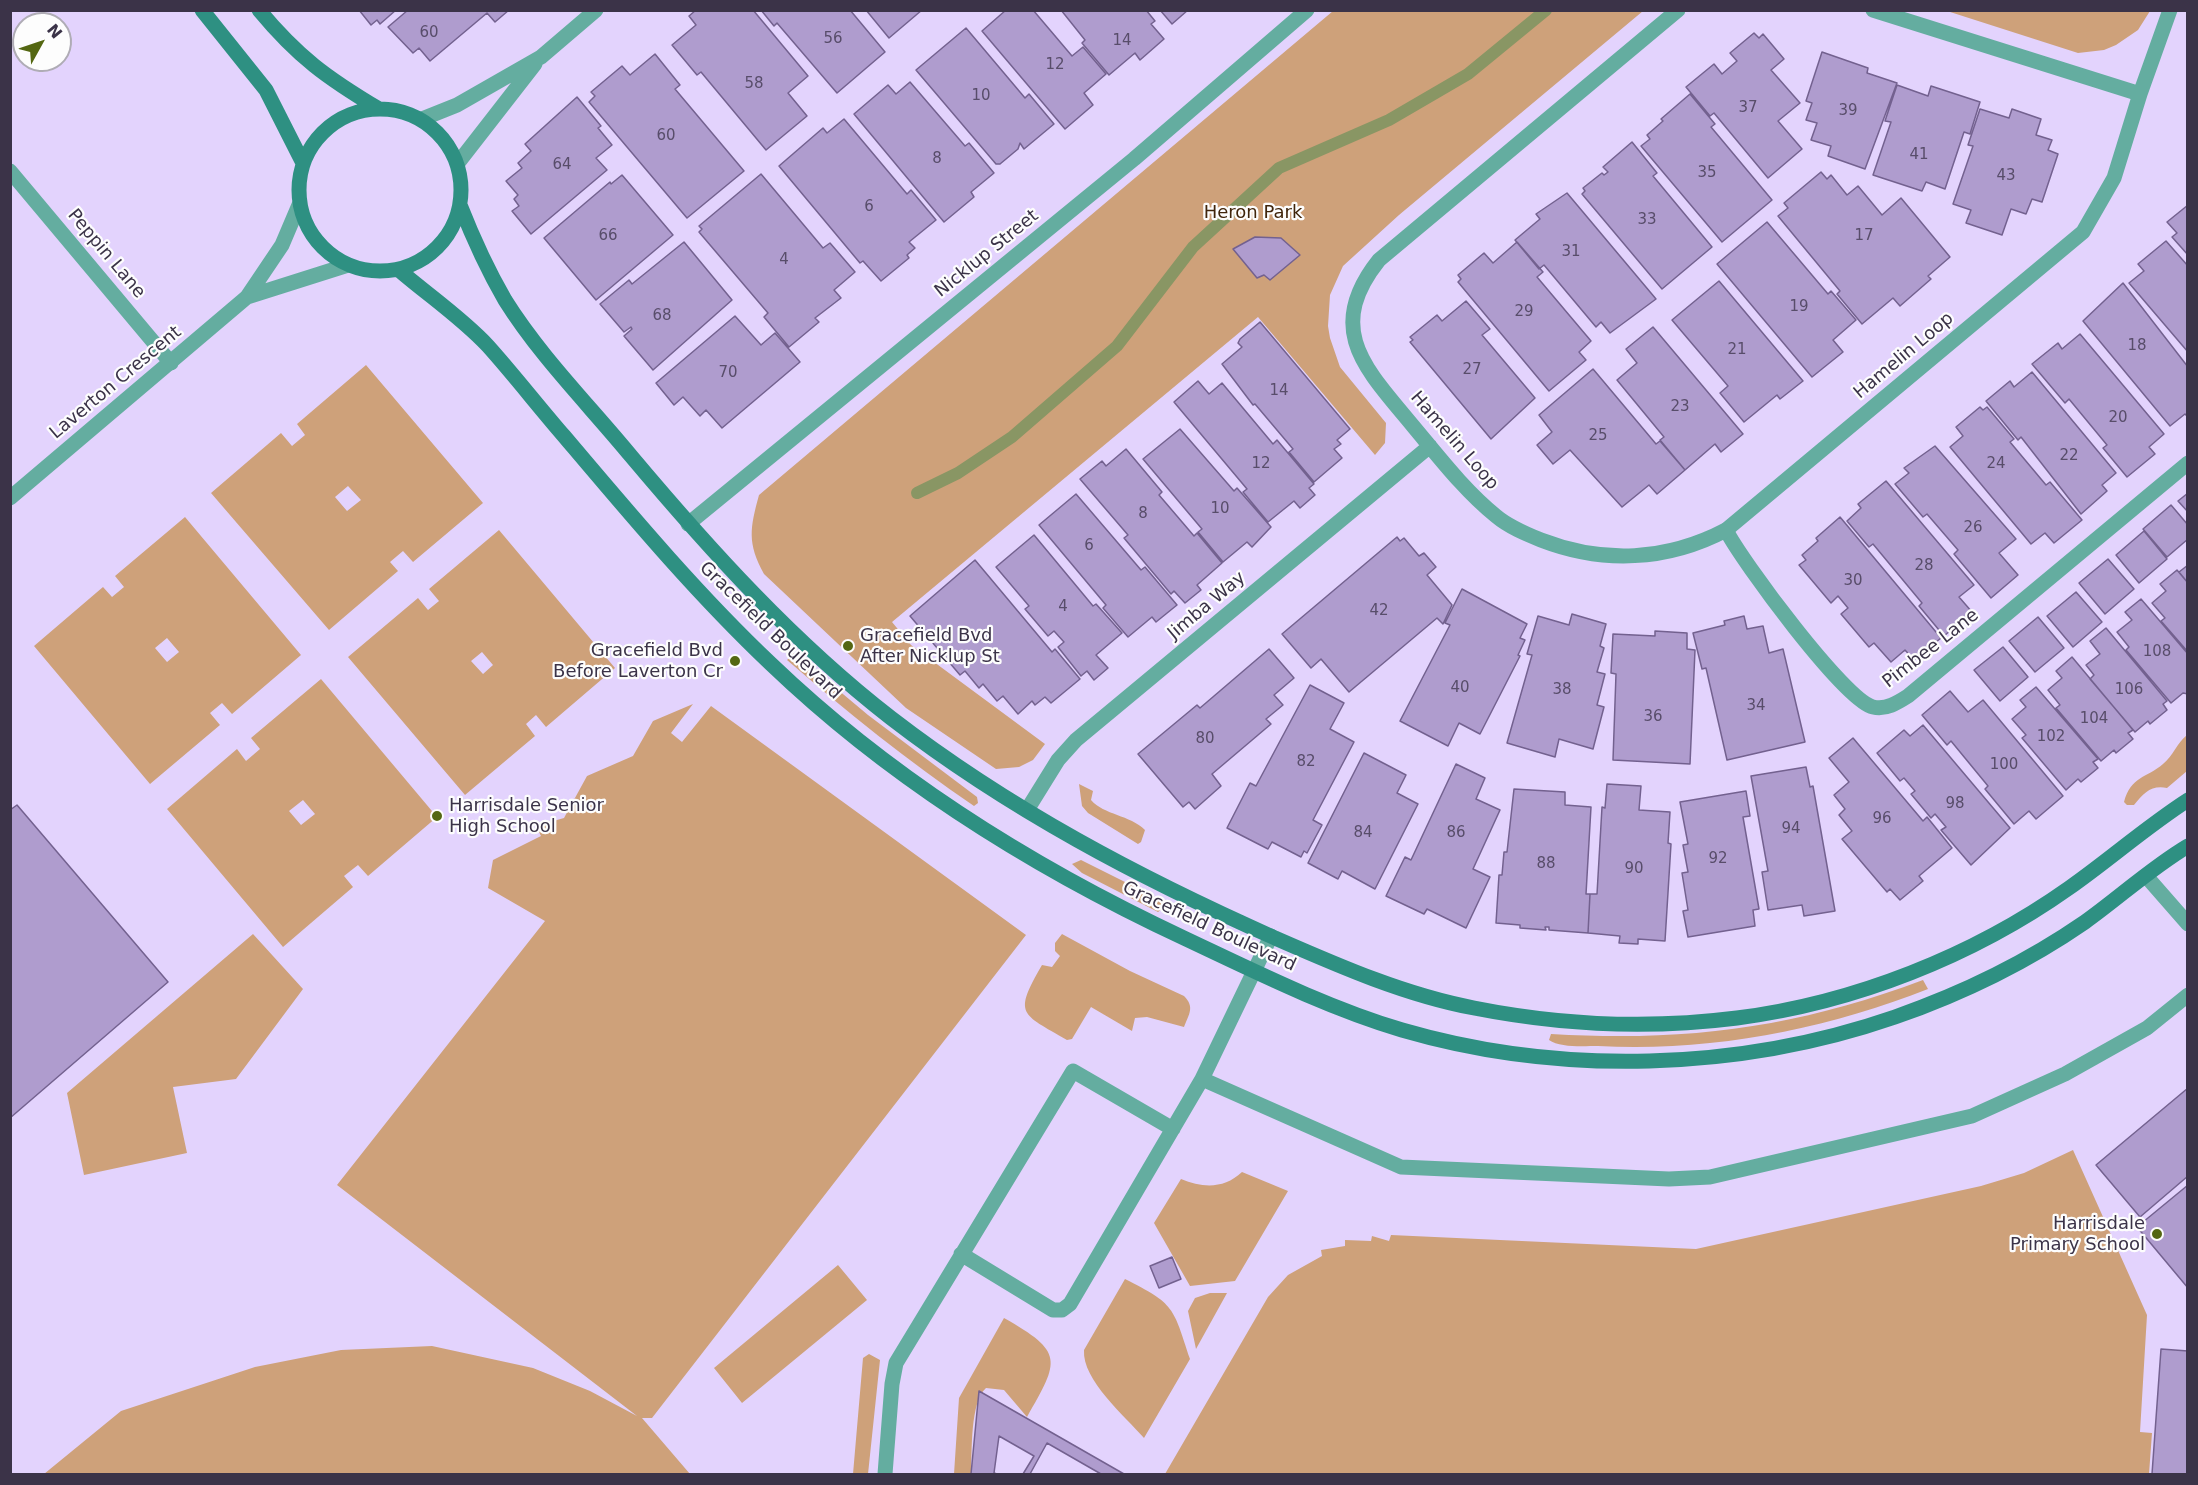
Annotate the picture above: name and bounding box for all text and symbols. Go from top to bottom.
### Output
north arrow [12,12,72,72]
text: N [43,20,66,43]
house number: 60 [419,24,439,42]
house number: 56 [823,30,843,48]
house number: 14 [1112,32,1132,50]
house number: 12 [1045,56,1065,74]
house number: 58 [744,75,764,93]
house number: 10 [971,87,991,105]
house number: 37 [1738,99,1758,117]
house number: 39 [1838,102,1858,120]
house number: 60 [656,127,676,145]
house number: 41 [1909,146,1929,164]
house number: 8 [932,150,942,168]
house number: 64 [552,156,572,174]
house number: 35 [1697,164,1717,182]
house number: 43 [1996,167,2016,185]
house number: 6 [864,198,874,216]
park label: Heron Park [1204,202,1302,224]
street label: Peppin Lane [62,205,150,303]
street label: Nicklup Street [931,206,1043,302]
house number: 33 [1637,211,1657,229]
house number: 66 [598,227,618,245]
house number: 17 [1854,227,1874,245]
house number: 31 [1561,243,1581,261]
house number: 4 [779,251,789,269]
house number: 19 [1789,298,1809,316]
house number: 29 [1514,303,1534,321]
house number: 68 [652,307,672,325]
street label: Hamelin Loop [1850,308,1958,404]
street label: Laverton Crescent [46,322,186,444]
house number: 18 [2127,337,2147,355]
house number: 21 [1727,341,1747,359]
house number: 27 [1462,361,1482,379]
house number: 70 [718,364,738,382]
house number: 14 [1269,382,1289,400]
street label: Hamelin Loop [1405,387,1503,495]
house number: 23 [1670,398,1690,416]
house number: 20 [2108,409,2128,427]
house number: 25 [1588,427,1608,445]
house number: 22 [2059,447,2079,465]
house number: 12 [1251,455,1271,473]
house number: 24 [1986,455,2006,473]
house number: 10 [1210,500,1230,518]
house number: 8 [1138,505,1148,523]
house number: 26 [1963,519,1983,537]
house number: 6 [1084,537,1094,555]
house number: 28 [1914,557,1934,575]
street label: Gracefield Boulevard [695,558,845,704]
street label: Jimba Way [1164,567,1250,645]
house number: 30 [1843,572,1863,590]
house number: 4 [1058,598,1068,616]
house number: 42 [1369,602,1389,620]
street label: Pimbee Lane [1879,605,1983,693]
place label: Gracefield Bvd After Nicklup St [860,625,1000,668]
marker: Gracefield Bvd After Nicklup St [841,639,855,653]
place label: Gracefield Bvd Before Laverton Cr [553,640,723,682]
house number: 108 [2143,643,2171,661]
marker: Gracefield Bvd Before Laverton Cr [728,654,742,668]
house number: 40 [1450,679,1470,697]
house number: 38 [1552,681,1572,699]
house number: 106 [2115,681,2143,699]
house number: 34 [1746,697,1766,715]
house number: 36 [1643,708,1663,726]
house number: 104 [2080,710,2108,728]
house number: 102 [2037,728,2065,746]
house number: 80 [1195,730,1215,748]
house number: 82 [1296,753,1316,771]
house number: 100 [1990,756,2018,774]
place label: Harrisdale Senior High School [449,795,604,838]
house number: 98 [1945,795,1965,813]
marker: Harrisdale Senior High School [430,809,444,823]
house number: 96 [1872,810,1892,828]
house number: 94 [1781,820,1801,838]
house number: 84 [1353,824,1373,842]
house number: 86 [1446,824,1466,842]
house number: 92 [1708,850,1728,868]
house number: 88 [1536,855,1556,873]
house number: 90 [1624,860,1644,878]
street label: Gracefield Boulevard [1119,877,1299,977]
place label: Harrisdale Primary School [2010,1213,2145,1256]
marker: Harrisdale Primary School [2150,1227,2164,1241]

